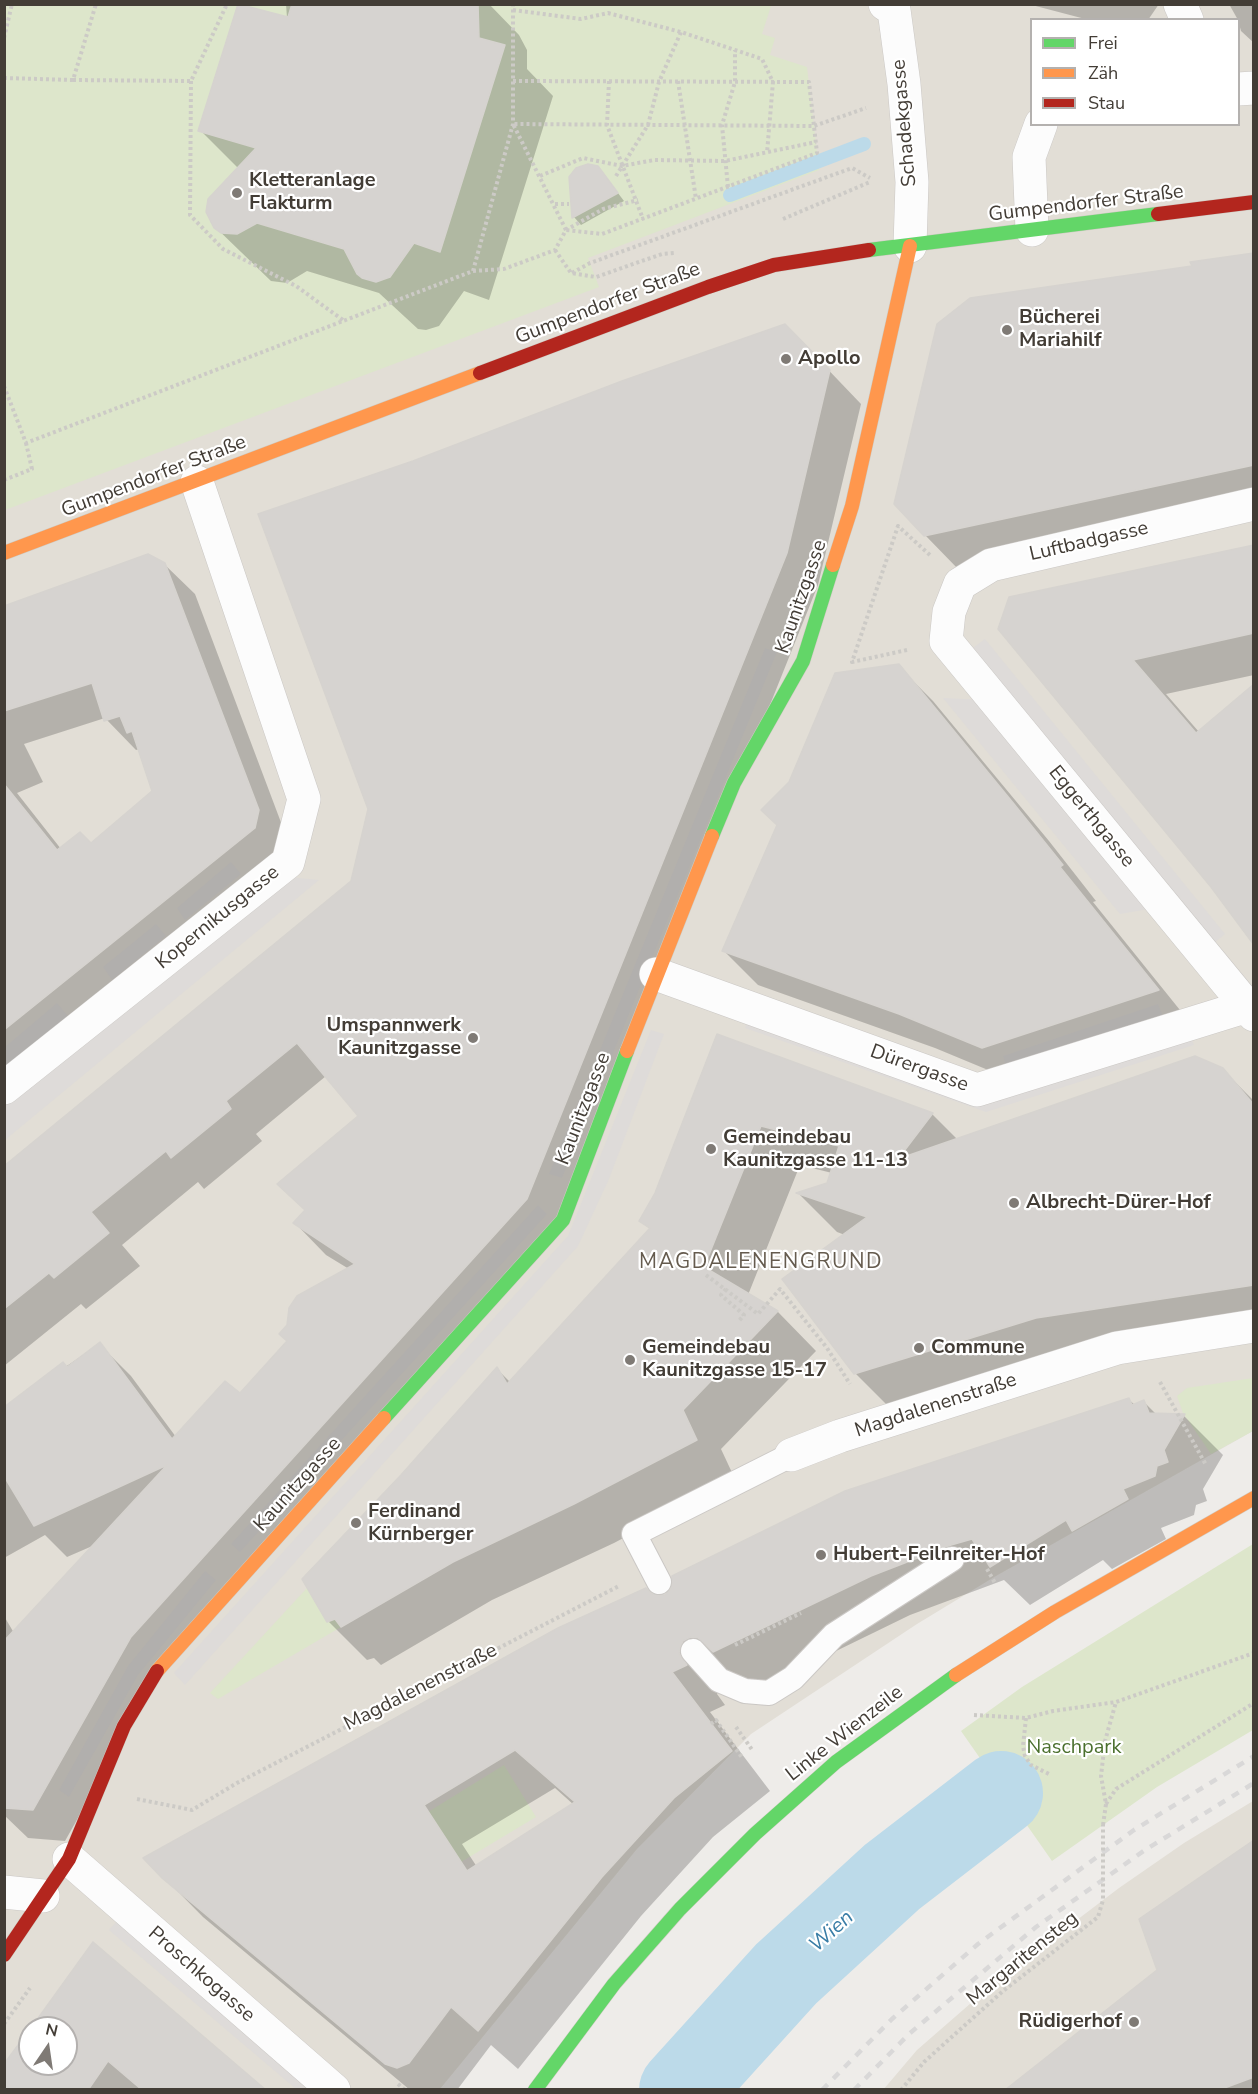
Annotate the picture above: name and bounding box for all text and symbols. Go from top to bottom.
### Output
legend [1030,18,1240,126]
text: Frei [1088,31,1118,55]
street label: Schadekgasse [887,58,923,188]
text: Zäh [1088,61,1118,85]
text: Stau [1088,91,1125,115]
place label: Kletteranlage Flakturm [249,169,376,216]
street label: Gumpendorfer Straße [987,180,1185,228]
marker: Kletteranlage Flakturm [230,186,244,200]
street label: Gumpendorfer Straße [512,258,704,350]
place label: Bücherei Mariahilf [1019,306,1101,353]
marker: Bücherei Mariahilf [1000,323,1014,337]
place label: Apollo [798,347,861,371]
marker: Apollo [779,352,793,366]
street label: Gumpendorfer Straße [58,431,250,523]
street label: Luftbadgasse [1027,517,1151,567]
street label: Kaunitzgasse [771,537,833,657]
street label: Eggerthgasse [1043,761,1139,873]
street label: Kopernikusgasse [151,861,285,975]
place label: Umspannwerk Kaunitzgasse [326,1014,461,1061]
marker: Umspannwerk Kaunitzgasse [466,1031,480,1045]
street label: Dürergasse [867,1040,971,1098]
street label: Kaunitzgasse [552,1049,616,1169]
place label: Gemeindebau Kaunitzgasse 11-13 [723,1126,908,1173]
marker: Gemeindebau Kaunitzgasse 11-13 [704,1142,718,1156]
place label: Albrecht-Dürer-Hof [1026,1191,1211,1215]
marker: Albrecht-Dürer-Hof [1007,1196,1021,1210]
district label: MAGDALENENGRUND [639,1250,883,1276]
place label: Gemeindebau Kaunitzgasse 15-17 [642,1336,827,1383]
place label: Commune [931,1336,1025,1360]
marker: Commune [912,1341,926,1355]
marker: Gemeindebau Kaunitzgasse 15-17 [623,1353,637,1367]
street label: Magdalenenstraße [852,1369,1020,1443]
street label: Kaunitzgasse [249,1433,347,1537]
place label: Ferdinand Kürnberger [368,1500,473,1547]
marker: Ferdinand Kürnberger [349,1516,363,1530]
place label: Hubert-Feilnreiter-Hof [833,1543,1045,1567]
marker: Hubert-Feilnreiter-Hof [814,1548,828,1562]
street label: Magdalenenstraße [340,1639,502,1737]
street label: Linke Wienzeile [782,1681,908,1787]
park label: Naschpark [1026,1736,1122,1760]
water label: Wien [805,1906,859,1958]
street label: Margaritensteg [962,1907,1084,2011]
street label: Proschkogasse [143,1922,259,2028]
place label: Rüdigerhof [1018,2010,1122,2034]
marker: Rüdigerhof [1127,2015,1141,2029]
north arrow [18,2016,78,2076]
text: N [43,2018,60,2042]

